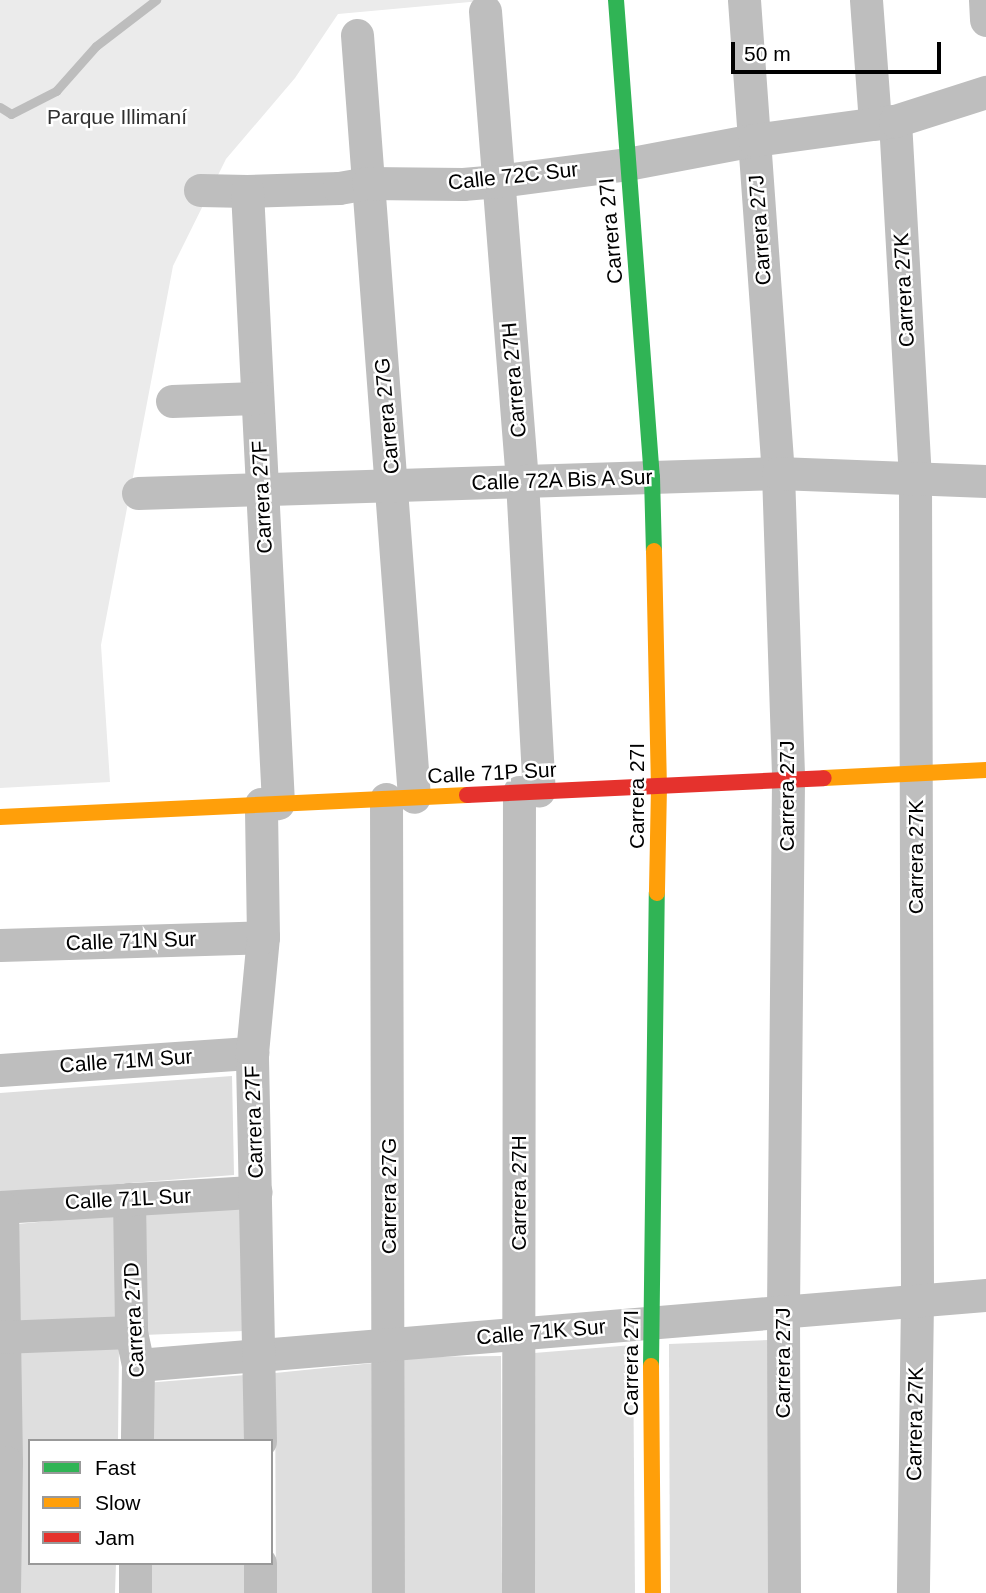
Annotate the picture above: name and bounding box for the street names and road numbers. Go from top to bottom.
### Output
street label: Calle 72C Sur [447,157,579,195]
street label: Carrera 27J [744,174,776,286]
street label: Carrera 27I [594,177,628,285]
street label: Carrera 27K [888,232,920,348]
street label: Carrera 27H [496,321,532,439]
street label: Carrera 27G [369,357,405,475]
street label: Carrera 27F [246,440,278,554]
street label: Calle 72A Bis A Sur [469,464,655,496]
street label: Carrera 27J [774,741,800,851]
street label: Carrera 27I [624,743,650,849]
street label: Calle 71P Sur [427,757,557,789]
street label: Carrera 27K [903,800,929,914]
street label: Calle 71N Sur [65,926,197,956]
street label: Calle 71M Sur [59,1044,193,1078]
street label: Carrera 27F [239,1065,269,1179]
street label: Carrera 27H [506,1135,532,1251]
street label: Carrera 27G [376,1138,402,1254]
street label: Calle 71L Sur [64,1183,192,1215]
street label: Carrera 27D [118,1262,150,1378]
street label: Carrera 27J [770,1308,796,1418]
street label: Carrera 27I [618,1310,644,1416]
street label: Calle 71K Sur [475,1314,607,1350]
street label: Carrera 27K [901,1367,929,1481]

